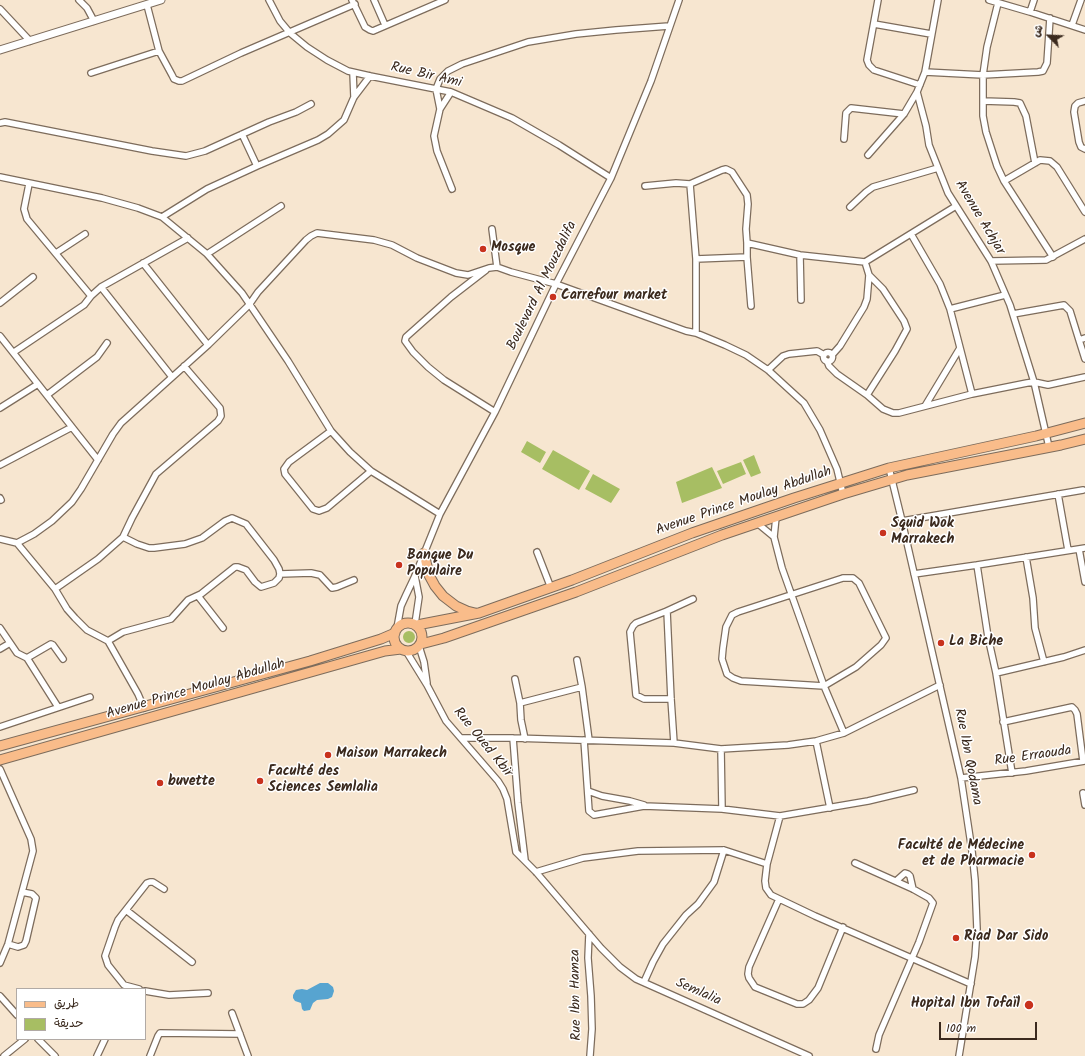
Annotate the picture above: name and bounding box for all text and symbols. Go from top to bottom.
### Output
north arrow [1029,16,1069,56]
text: ش [1027,22,1049,40]
street label: Rue Bir Ami [389,60,463,92]
street label: Avenue Achjar [950,178,1008,258]
street label: Boulevard Al Mouzdalifa [504,219,582,353]
place label: Mosque [491,241,535,257]
marker: Mosque [478,244,488,254]
place label: Carrefour market [561,289,667,305]
marker: Carrefour market [548,292,558,302]
street label: Avenue Prince Moulay Abdullah [654,464,834,540]
place label: Squid Wok Marrakech [891,517,954,550]
marker: Squid Wok Marrakech [878,528,888,538]
place label: Banque Du Populaire [407,549,473,582]
marker: Banque Du Populaire [394,560,404,570]
place label: La Biche [949,635,1003,651]
marker: La Biche [936,638,946,648]
street label: Avenue Prince Moulay Abdullah [105,656,287,724]
street label: Rue Oued Kbir [449,705,515,781]
street label: Rue Ibn Qodama [949,707,985,807]
street label: Rue Erraouda [993,743,1073,771]
place label: Maison Marrakech [336,747,447,763]
marker: Maison Marrakech [323,750,333,760]
place label: Faculté des Sciences Semlalia [268,765,378,798]
place label: buvette [168,775,215,791]
marker: Faculté des Sciences Semlalia [255,776,265,786]
marker: buvette [155,778,165,788]
place label: Faculté de Médecine et de Pharmacie [898,839,1024,872]
marker: Faculté de Médecine et de Pharmacie [1027,850,1037,860]
place label: Riad Dar Sido [964,930,1048,946]
marker: Riad Dar Sido [951,933,961,943]
street label: Rue Ibn Hamza [568,949,586,1041]
street label: Semlalia [673,976,723,1010]
legend [16,988,146,1040]
text: طريق [54,994,79,1013]
place label: Hopital Ibn Tofaïl [911,997,1020,1013]
marker: Hopital Ibn Tofaïl [1023,999,1035,1011]
text: حديقة [54,1014,83,1033]
scale bar [941,1014,1039,1040]
text: 100 m [946,1019,976,1038]

